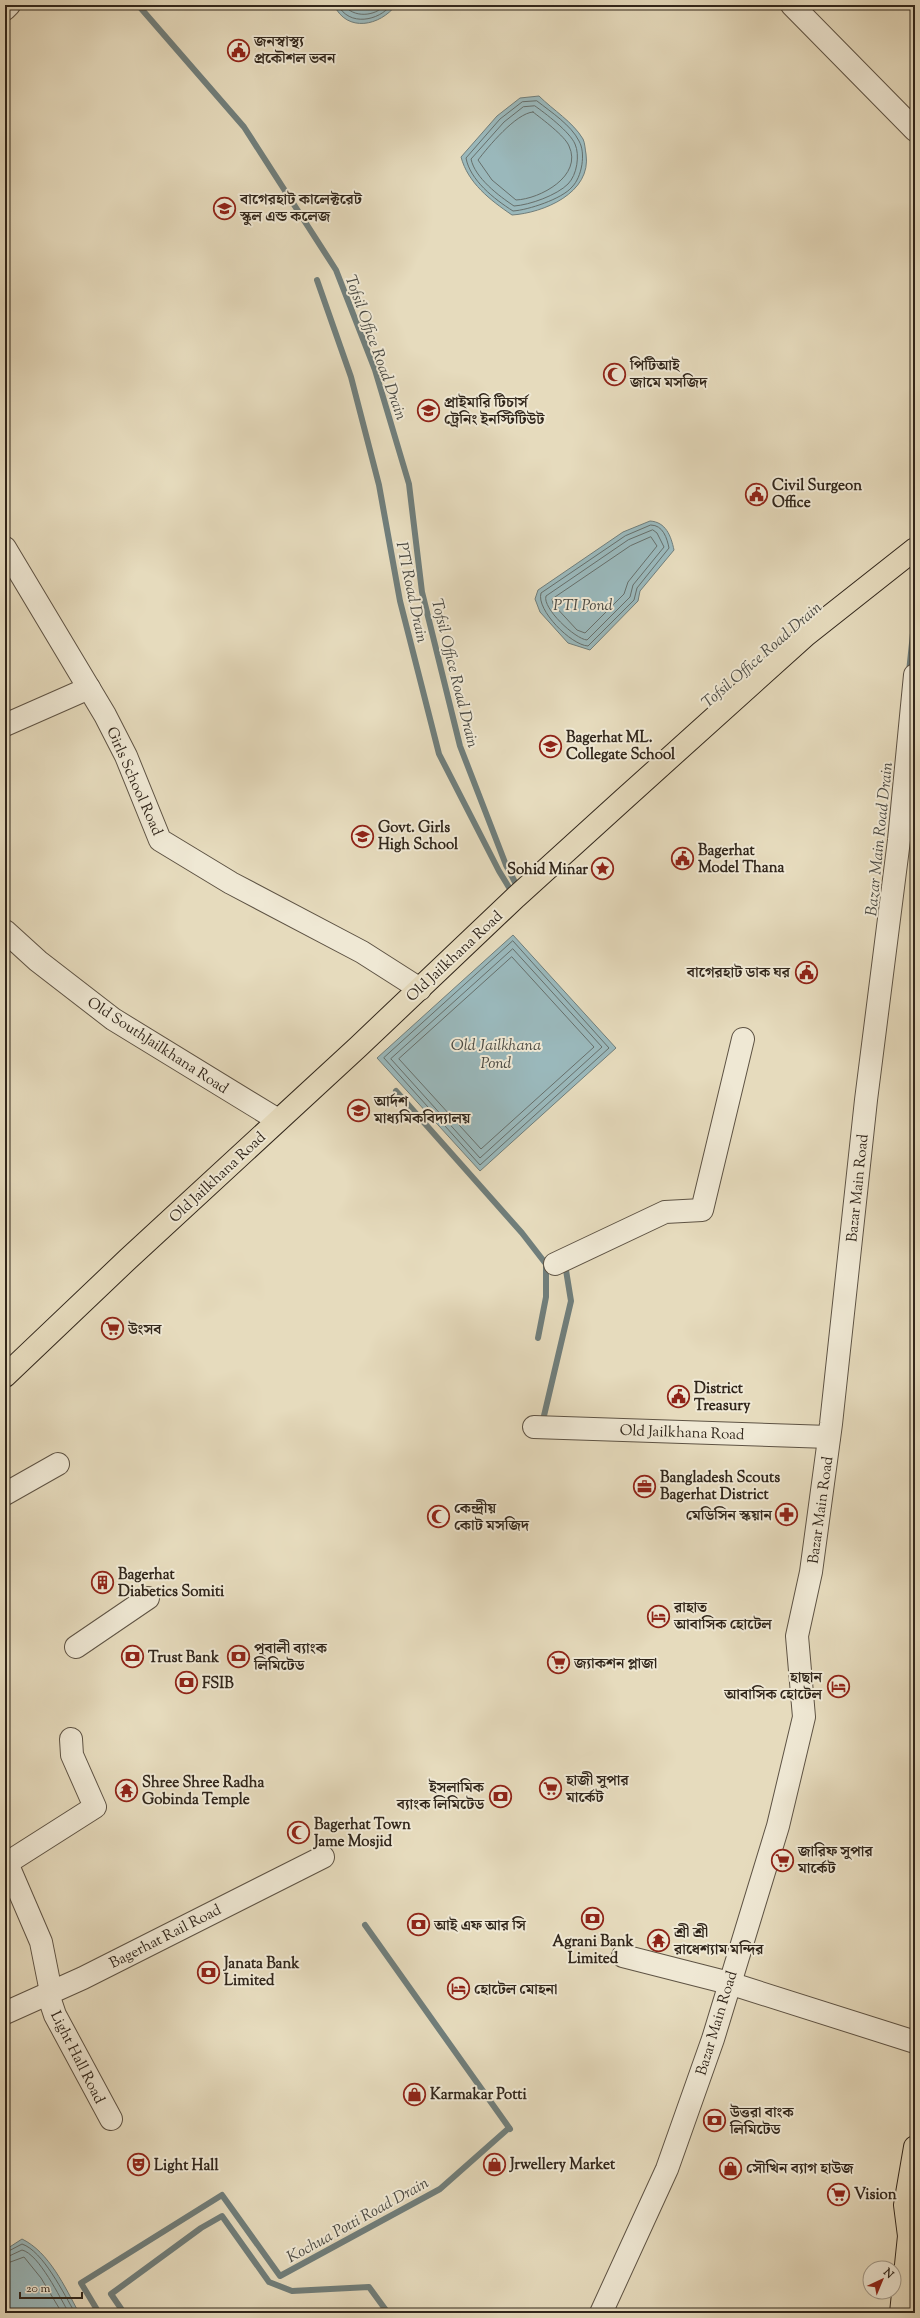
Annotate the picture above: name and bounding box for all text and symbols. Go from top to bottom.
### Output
place label: জনস্বাস্থ্য প্রকৌশল ভবন [253,32,337,70]
public building icon: জনস্বাস্থ্য প্রকৌশল ভবন [225,37,251,63]
place label: বাগেরহাট কালেক্টরেট স্কুল এন্ড কলেজ [239,190,363,228]
school or university icon: বাগেরহাট কালেক্টরেট স্কুল এন্ড কলেজ [212,195,238,221]
water label: Tofsil Office Road Drain [338,272,412,424]
place label: পিটিআই জামে মসজিদ [629,356,708,394]
mosque icon: পিটিআই জামে মসজিদ [602,361,628,387]
place label: প্রাইমারি টিচার্স ট্রেনিং ইনস্টিটিউট [444,393,545,431]
school or university icon: প্রাইমারি টিচার্স ট্রেনিং ইনস্টিটিউট [415,398,441,424]
place label: Civil Surgeon Office [772,476,862,514]
public building icon: Civil Surgeon Office [743,481,769,507]
water label: PTI Road Drain [389,540,433,646]
water label: PTI Pond [553,595,613,618]
water label: Tofsil Office Road Drain [424,597,483,751]
water label: Tofsil Office Road Drain [697,597,828,715]
street label: Girls School Road [100,724,167,840]
place label: Bagerhat ML. Collegate School [566,728,676,766]
school or university icon: Bagerhat ML. Collegate School [537,733,563,759]
water label: Bazar Main Road Drain [861,761,900,917]
place label: Govt. Girls High School [378,818,459,856]
school or university icon: Govt. Girls High School [349,823,375,849]
place label: Bagerhat Model Thana [698,841,785,879]
public building icon: Bagerhat Model Thana [670,846,696,872]
place icon: Sohid Minar [590,856,616,882]
place label: Sohid Minar [507,860,588,881]
street label: Old Jailkhana Road [402,906,508,1007]
public building icon: বাগেরহাট ডাক ঘর [793,959,819,985]
place label: বাগেরহাট ডাক ঘর [686,963,791,984]
street label: Old SouthJailkhana Road [83,993,232,1100]
water label: Old Jailkhana Pond [451,1035,541,1076]
place label: আর্দশ মাধ্যমিকবিদ্যালয় [373,1092,472,1130]
school or university icon: আর্দশ মাধ্যমিকবিদ্যালয় [345,1097,371,1123]
street label: Old Jailkhana Road [165,1127,271,1228]
street label: Bazar Main Road [842,1133,875,1243]
supermarket icon: উংসব [100,1316,126,1342]
place label: উংসব [127,1320,162,1341]
place label: District Treasury [694,1379,751,1417]
public building icon: District Treasury [665,1384,691,1410]
street label: Old Jailkhana Road [619,1421,745,1446]
street label: Bazar Main Road [804,1455,839,1565]
place label: Bangladesh Scouts Bagerhat District [660,1468,780,1506]
office icon: Bangladesh Scouts Bagerhat District [632,1473,658,1499]
place label: কেন্দ্রীয় কোট মসজিদ [454,1499,530,1537]
pharmacy icon: মেডিসিন স্কয়ান [774,1502,800,1528]
mosque icon: কেন্দ্রীয় কোট মসজিদ [425,1504,451,1530]
place label: মেডিসিন স্কয়ান [686,1506,773,1527]
place label: Bagerhat Diabetics Somiti [118,1565,225,1603]
building icon: Bagerhat Diabetics Somiti [89,1570,115,1596]
place label: রাহাত আবাসিক হোটেল [673,1598,773,1636]
hotel icon: রাহাত আবাসিক হোটেল [646,1603,672,1629]
place label: পূবালী ব্যাংক লিমিটেড [253,1639,328,1677]
bank icon: Trust Bank [119,1644,145,1670]
bank icon: পূবালী ব্যাংক লিমিটেড [226,1644,252,1670]
place label: Trust Bank [148,1648,220,1669]
supermarket icon: জ্যাকশন প্লাজা [545,1650,571,1676]
place label: জ্যাকশন প্লাজা [573,1654,657,1675]
place label: হাছান আবাসিক হোটেল [723,1668,824,1706]
bank icon: FSIB [174,1670,200,1696]
hotel icon: হাছান আবাসিক হোটেল [825,1673,851,1699]
place label: FSIB [202,1674,234,1695]
place label: হাজী সুপার মার্কেট [565,1771,629,1809]
place label: Shree Shree Radha Gobinda Temple [142,1773,265,1811]
supermarket icon: হাজী সুপার মার্কেট [538,1776,564,1802]
temple icon: Shree Shree Radha Gobinda Temple [113,1778,139,1804]
place label: ইসলামিক ব্যাংক লিমিটেড [396,1778,485,1816]
bank icon: ইসলামিক ব্যাংক লিমিটেড [487,1783,513,1809]
place label: Bagerhat Town Jame Mosjid [313,1815,411,1853]
mosque icon: Bagerhat Town Jame Mosjid [285,1820,311,1846]
place label: জারিফ সুপার মার্কেট [797,1842,873,1880]
supermarket icon: জারিফ সুপার মার্কেট [770,1847,796,1873]
street label: Bagerhat Rail Road [106,1900,226,1975]
bank icon: Agrani Bank Limited [580,1905,606,1931]
bank icon: আই এফ আর সি [405,1912,431,1938]
place label: আই এফ আর সি [433,1916,527,1937]
place label: শ্রী শ্রী রাধেশ্যাম মন্দির [673,1923,764,1961]
temple icon: শ্রী শ্রী রাধেশ্যাম মন্দির [646,1928,672,1954]
place label: Agrani Bank Limited [552,1932,635,1970]
place label: Janata Bank Limited [223,1954,300,1992]
bank icon: Janata Bank Limited [195,1959,221,1985]
street label: Bazar Main Road [692,1968,743,2078]
hotel icon: হোটেল মোহনা [445,1976,471,2002]
place label: হোটেল মোহনা [474,1980,558,2001]
street label: Light Hall Road [44,2008,109,2108]
shop icon: Karmakar Potti [402,2081,428,2107]
place label: Karmakar Potti [430,2085,527,2106]
place label: উত্তরা বাংক লিমিটেড [729,2103,795,2141]
bank icon: উত্তরা বাংক লিমিটেড [701,2108,727,2134]
shop icon: Jrwellery Market [482,2151,508,2177]
theatre icon: Light Hall [125,2152,151,2178]
place label: Jrwellery Market [509,2155,616,2176]
shop icon: সৌখিন ব্যাগ হাউজ [717,2155,743,2181]
place label: Light Hall [154,2156,219,2177]
place label: সৌখিন ব্যাগ হাউজ [746,2159,854,2180]
water label: Kochua Potti Road Drain [283,2172,434,2270]
supermarket icon: Vision [826,2181,852,2207]
place label: Vision [854,2185,897,2206]
north arrow [862,2260,902,2300]
text: N [879,2264,897,2282]
scale bar [20,2274,82,2300]
text: 20 m [26,2280,51,2298]

